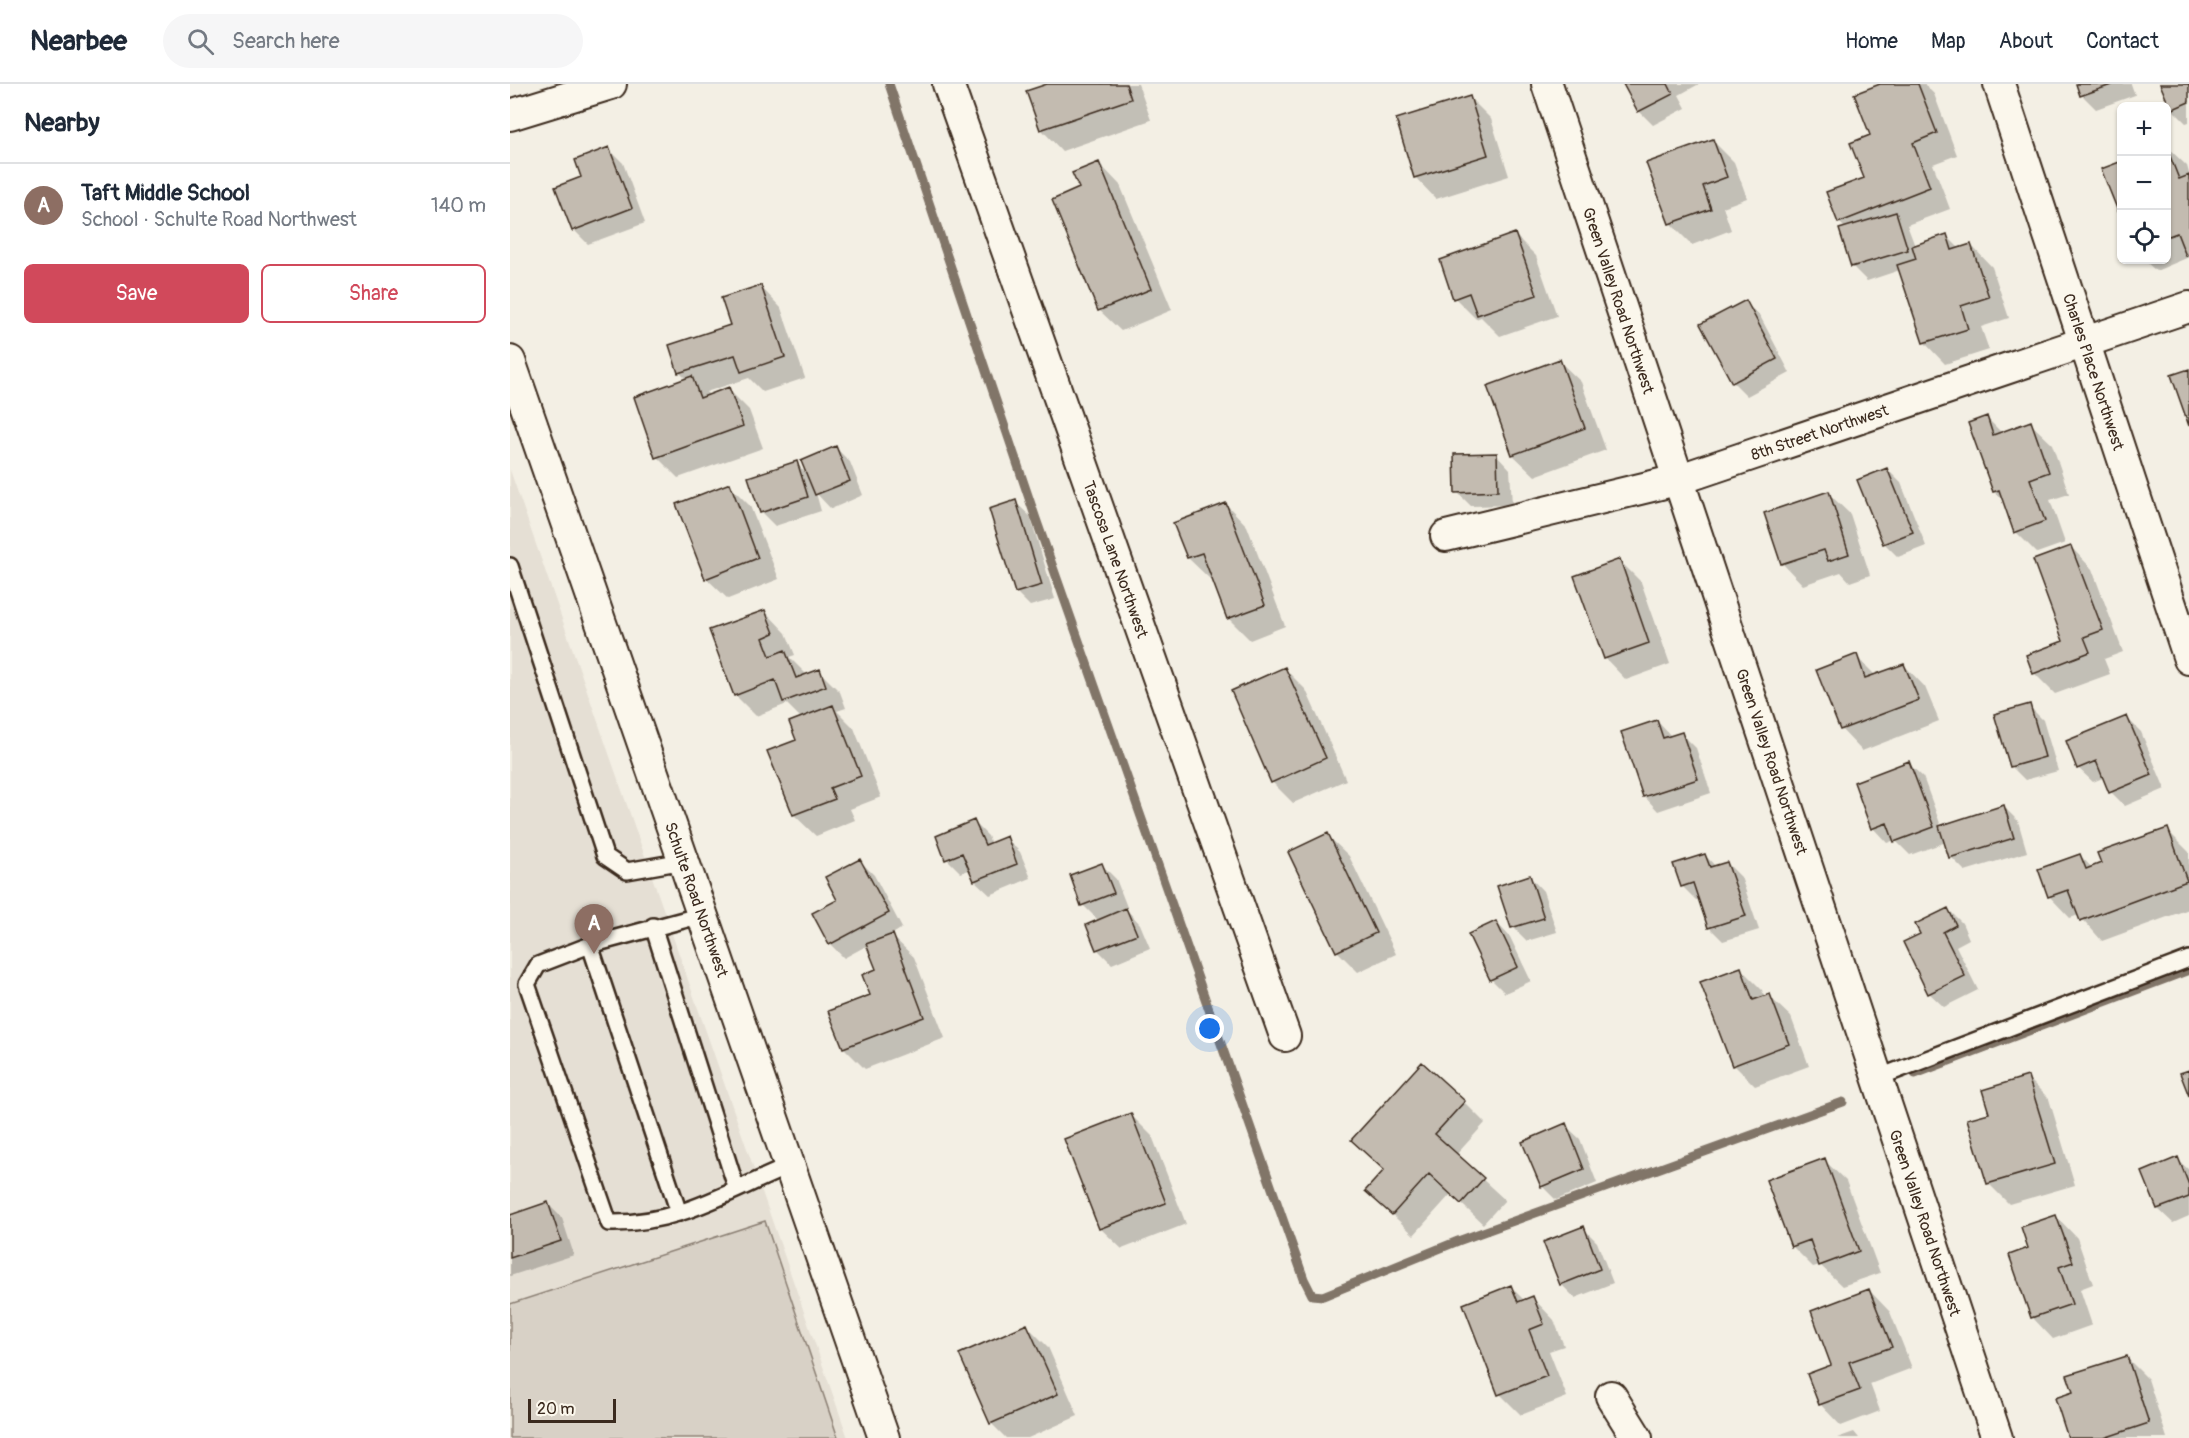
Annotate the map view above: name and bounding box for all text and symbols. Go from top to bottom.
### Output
search box [163,14,583,68]
text: Nearbee [30,24,127,59]
icon: search [184,25,217,58]
text: Search here [232,27,340,55]
text: Home [1845,28,1898,55]
text: Map [1931,28,1966,55]
text: About [1999,28,2053,55]
text: Contact [2086,28,2159,55]
map controls [2117,102,2171,264]
button: + [2117,102,2171,156]
text: Nearby [24,107,100,139]
button: − [2117,156,2171,210]
text: Taft Middle School [81,179,250,207]
text: A [37,193,50,218]
text: 140 m [431,193,486,218]
street label: Green Valley Road Northwest [1578,205,1658,397]
text: School · Schulte Road Northwest [81,207,357,232]
button: locate [2117,210,2171,264]
button: Save [24,264,249,323]
button: Share [261,264,486,323]
street label: Charles Place Northwest [2058,291,2129,454]
street label: 8th Street Northwest [1748,400,1892,465]
street label: Tascosa Lane Northwest [1078,478,1152,641]
street label: Green Valley Road Northwest [1731,666,1812,858]
street label: Schulte Road Northwest [660,820,732,980]
pin: A [574,904,614,954]
your location [1195,1014,1224,1043]
street label: Green Valley Road Northwest [1884,1127,1965,1319]
scale bar [528,1396,616,1424]
text: 20 m [537,1399,575,1419]

